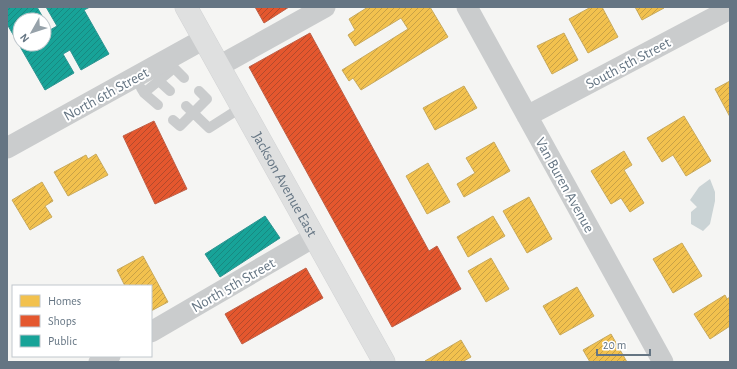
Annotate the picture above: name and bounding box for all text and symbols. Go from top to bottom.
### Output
north arrow [12,12,52,52]
text: N [18,32,31,44]
street label: South 5th Street [583,35,673,92]
street label: North 6th Street [61,65,151,124]
street label: Jackson Avenue East [249,130,320,240]
street label: Van Buren Avenue [532,135,597,235]
street label: North 5th Street [189,255,278,315]
legend [12,285,152,357]
text: Homes [48,295,81,307]
text: Shops [48,315,76,327]
scale bar [597,331,650,357]
text: Public [48,335,77,347]
text: 20 m [603,339,626,351]

